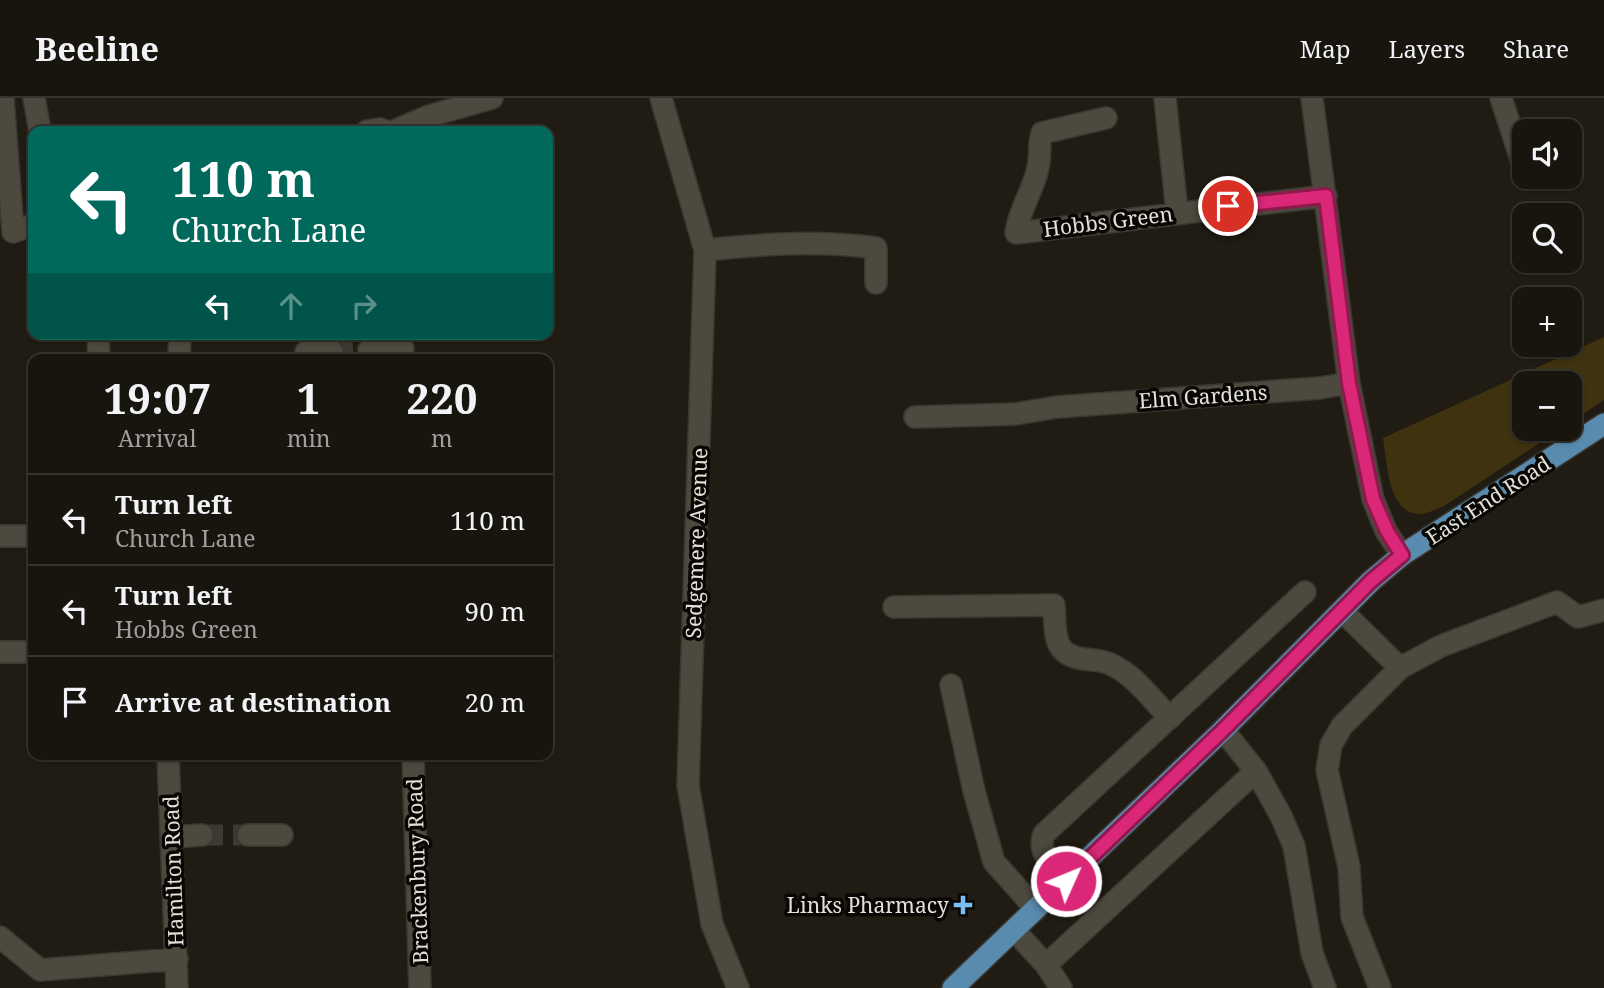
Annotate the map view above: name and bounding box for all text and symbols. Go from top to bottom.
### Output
text: Beeline [35,26,159,71]
text: Map [1300,32,1351,65]
text: Layers [1389,32,1465,65]
text: Share [1503,32,1569,65]
map controls [1512,119,1582,441]
button: sound [1512,119,1582,189]
text: 110 m [171,145,315,211]
icon: left [56,154,147,245]
pin [1198,176,1258,236]
icon: arrive [1209,187,1247,225]
street label: Hobbs Green [1042,199,1174,243]
button: search [1512,203,1582,273]
text: Church Lane [171,208,366,251]
icon: left [199,287,237,325]
icon: ahead [272,287,310,325]
icon: right [345,287,383,325]
button: + [1512,287,1582,357]
text: 19:07 [104,369,211,426]
text: 1 [297,369,321,426]
text: 220 [406,369,477,426]
button: − [1512,371,1582,441]
street label: Elm Gardens [1138,378,1268,414]
text: Arrival [118,422,197,454]
text: min [287,422,331,454]
text: m [431,422,453,454]
street label: Sedgemere Avenue [679,447,713,639]
street label: East End Road [1420,449,1556,551]
text: Turn left [115,486,232,522]
icon: left [56,501,94,539]
text: 110 m [450,502,525,538]
text: Church Lane [115,522,255,554]
text: Turn left [115,577,232,613]
icon: left [56,592,94,630]
text: 90 m [465,593,525,629]
text: Hobbs Green [115,613,258,645]
icon: arrive [56,683,94,721]
text: Arrive at destination [115,684,391,720]
text: 20 m [465,684,525,720]
street label: Brackenbury Road [400,777,434,964]
street label: Hamilton Road [156,795,190,947]
position arrow [1029,844,1103,918]
place label: Links Pharmacy [787,891,949,919]
marker: Links Pharmacy [955,897,971,913]

